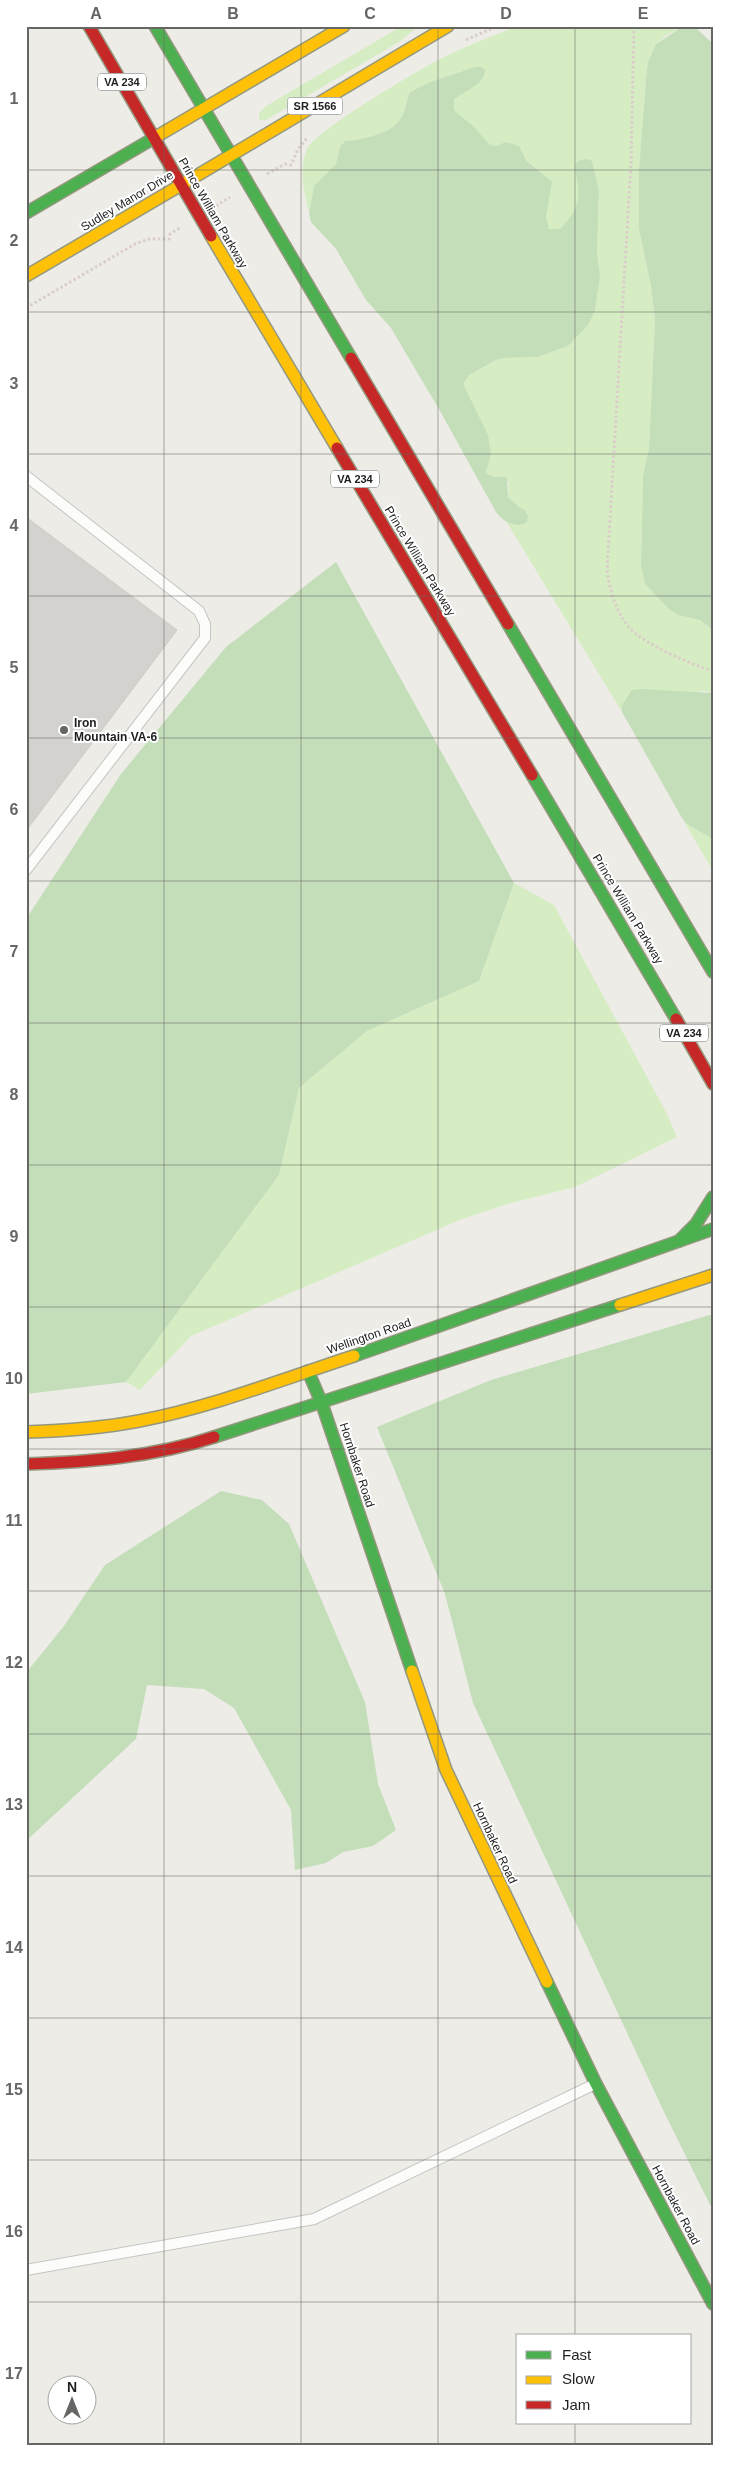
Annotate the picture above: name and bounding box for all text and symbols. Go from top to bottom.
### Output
text: A [90,5,102,22]
text: B [227,5,239,22]
text: C [364,5,376,22]
text: D [500,5,512,22]
text: E [638,5,649,22]
road number: VA 234 [98,74,146,90]
text: 1 [10,90,19,107]
road number: SR 1566 [288,98,342,114]
street label: Prince William Parkway [176,155,250,271]
street label: Sudley Manor Drive [78,168,176,234]
text: 2 [10,232,19,249]
text: 3 [10,375,19,392]
road number: VA 234 [331,470,379,488]
street label: Prince William Parkway [382,504,458,618]
text: 4 [10,517,19,534]
text: 5 [10,659,19,676]
place label: Iron Mountain VA-6 [74,716,157,744]
marker: Iron Mountain VA-6 [58,724,70,736]
text: 6 [10,801,19,818]
street label: Prince William Parkway [590,852,666,966]
text: 7 [10,943,19,960]
road number: VA 234 [660,1024,708,1042]
text: 8 [10,1086,19,1103]
text: 9 [10,1228,19,1245]
street label: Wellington Road [325,1315,413,1357]
text: 10 [5,1370,23,1387]
street label: Hornbaker Road [337,1421,377,1509]
text: 11 [6,1512,23,1529]
text: 12 [5,1654,23,1671]
text: 13 [5,1796,23,1813]
street label: Hornbaker Road [470,1800,520,1886]
text: 14 [5,1939,23,1956]
text: 15 [5,2081,23,2098]
street label: Hornbaker Road [649,2163,703,2247]
text: 16 [5,2223,23,2240]
legend [516,2334,692,2424]
text: Fast [562,2346,592,2363]
text: 17 [5,2365,23,2382]
text: Slow [562,2370,595,2387]
north arrow [48,2374,98,2424]
text: N [67,2379,77,2395]
text: Jam [562,2396,590,2413]

